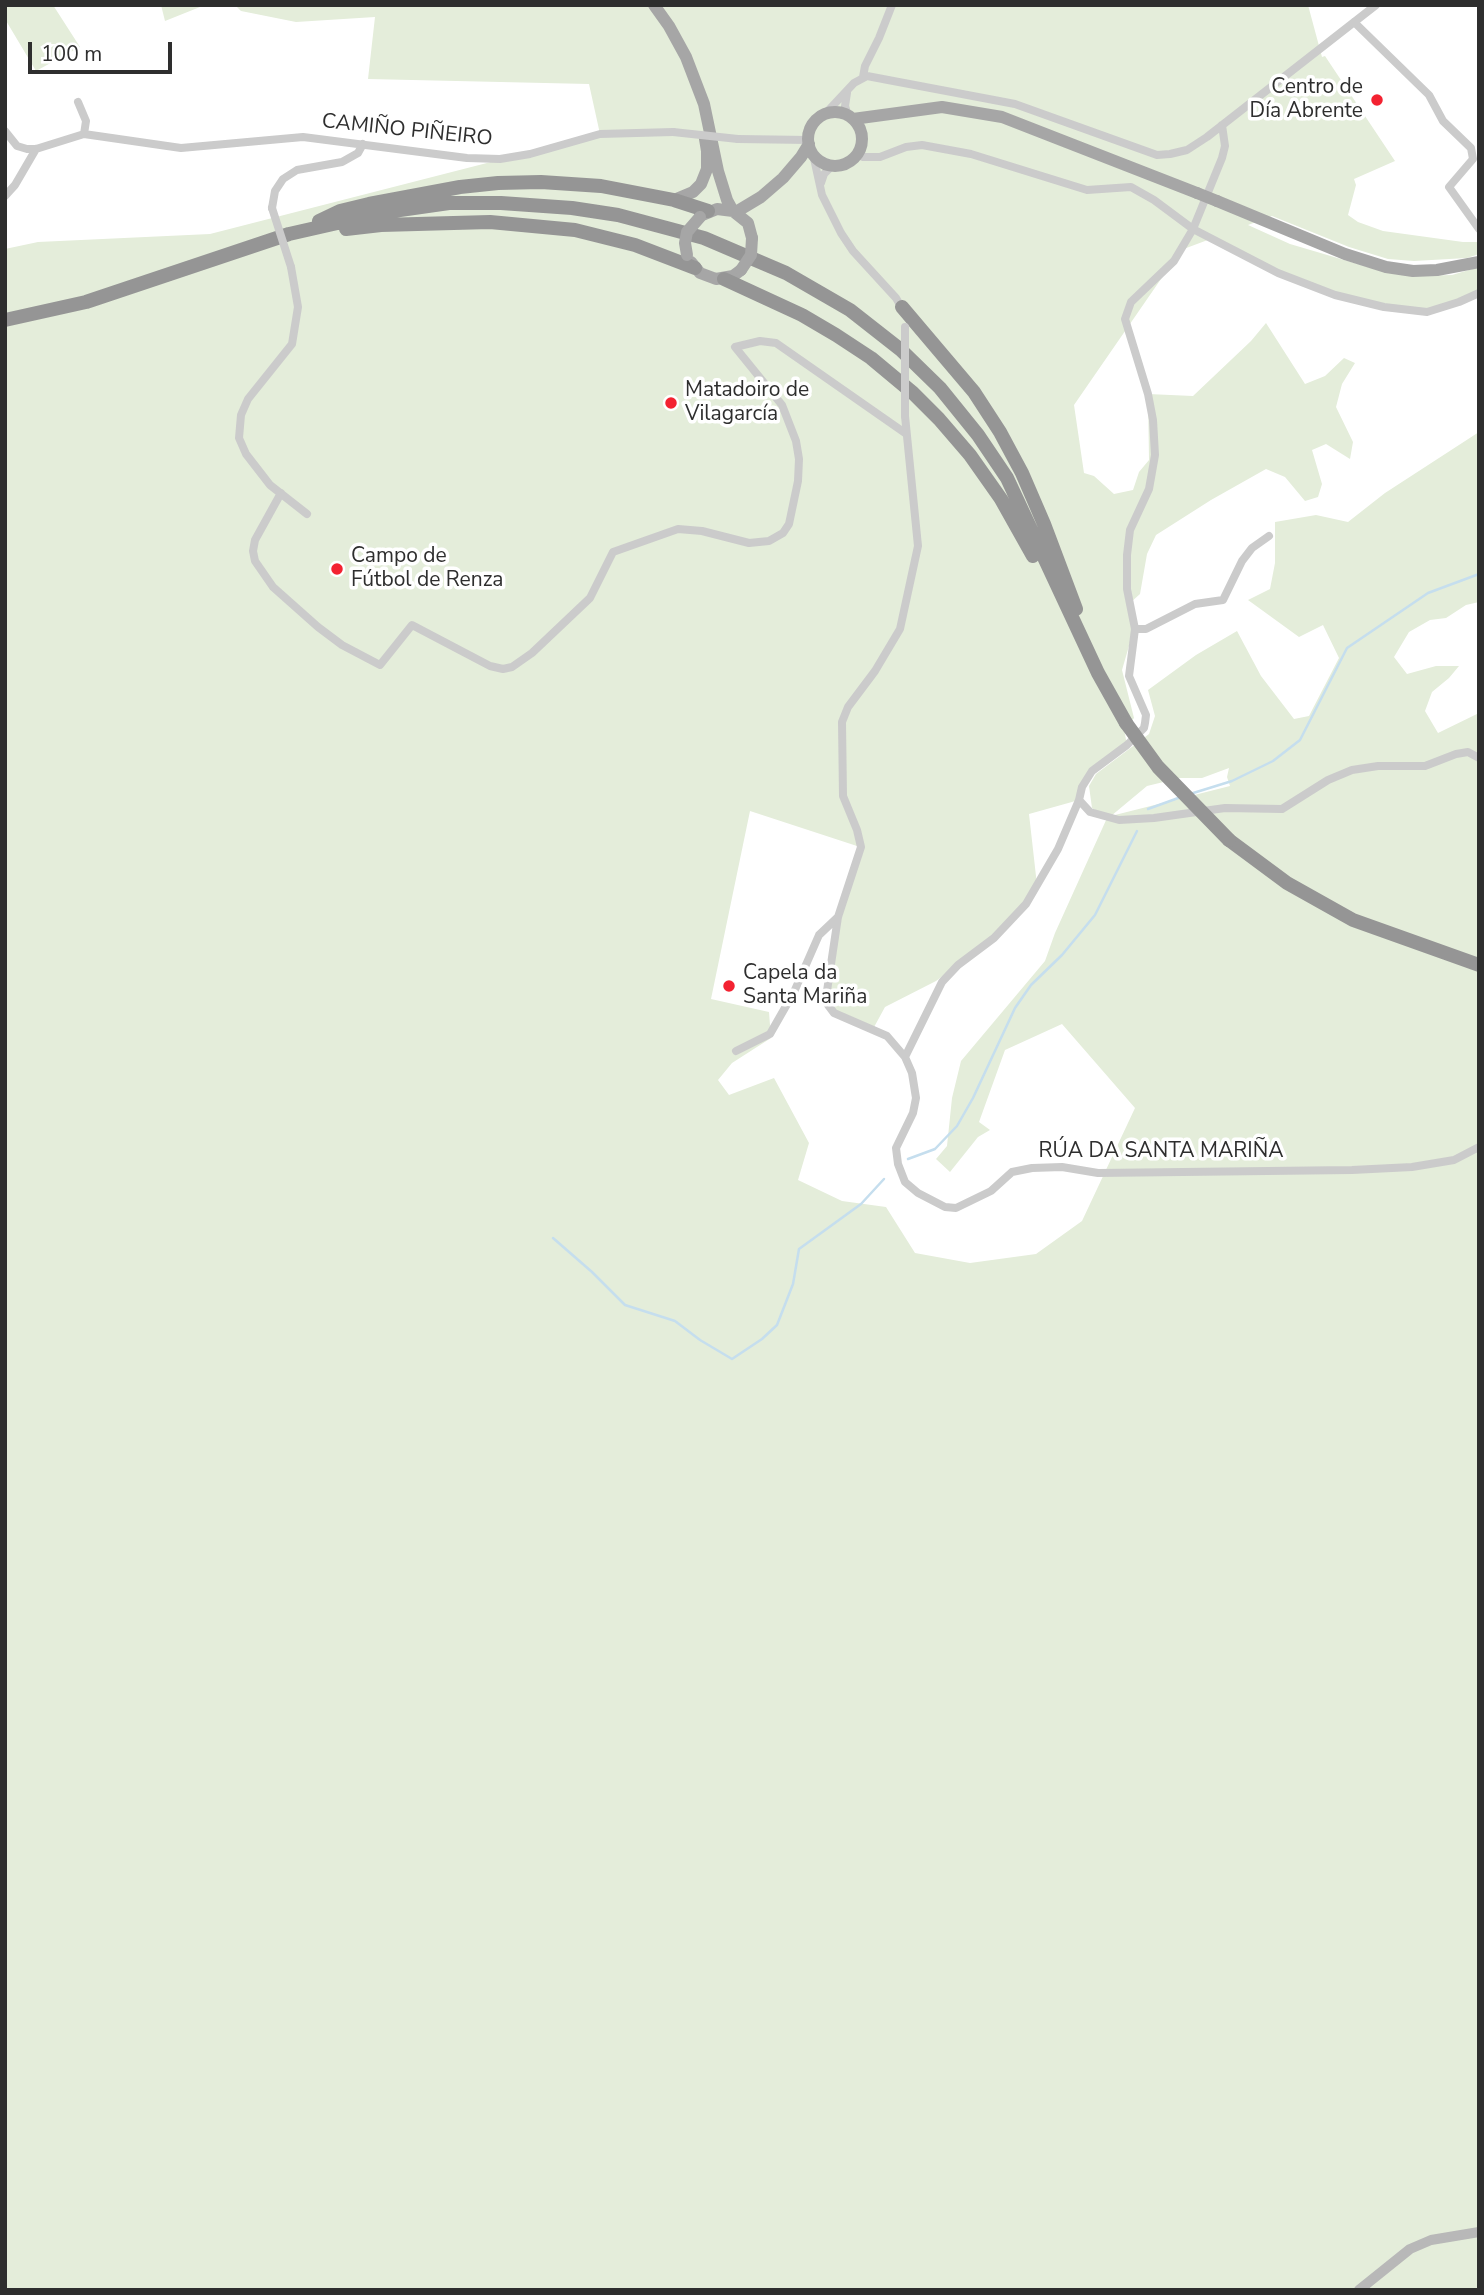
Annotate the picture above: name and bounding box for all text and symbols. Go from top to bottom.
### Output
scale bar [32,28,175,72]
text: 100 m [41,40,102,68]
place label: Centro de Día Abrente [1250,75,1363,125]
marker: Centro de Día Abrente [1369,92,1385,108]
street label: CAMIÑO PIÑEIRO [320,110,494,152]
place label: Matadoiro de Vilagarcía [685,378,809,428]
marker: Matadoiro de Vilagarcía [663,395,679,411]
place label: Campo de Fútbol de Renza [351,544,503,594]
marker: Campo de Fútbol de Renza [329,561,345,577]
place label: Capela da Santa Mariña [743,961,867,1011]
marker: Capela da Santa Mariña [721,978,737,994]
street label: RÚA DA SANTA MARIÑA [1039,1139,1283,1165]

